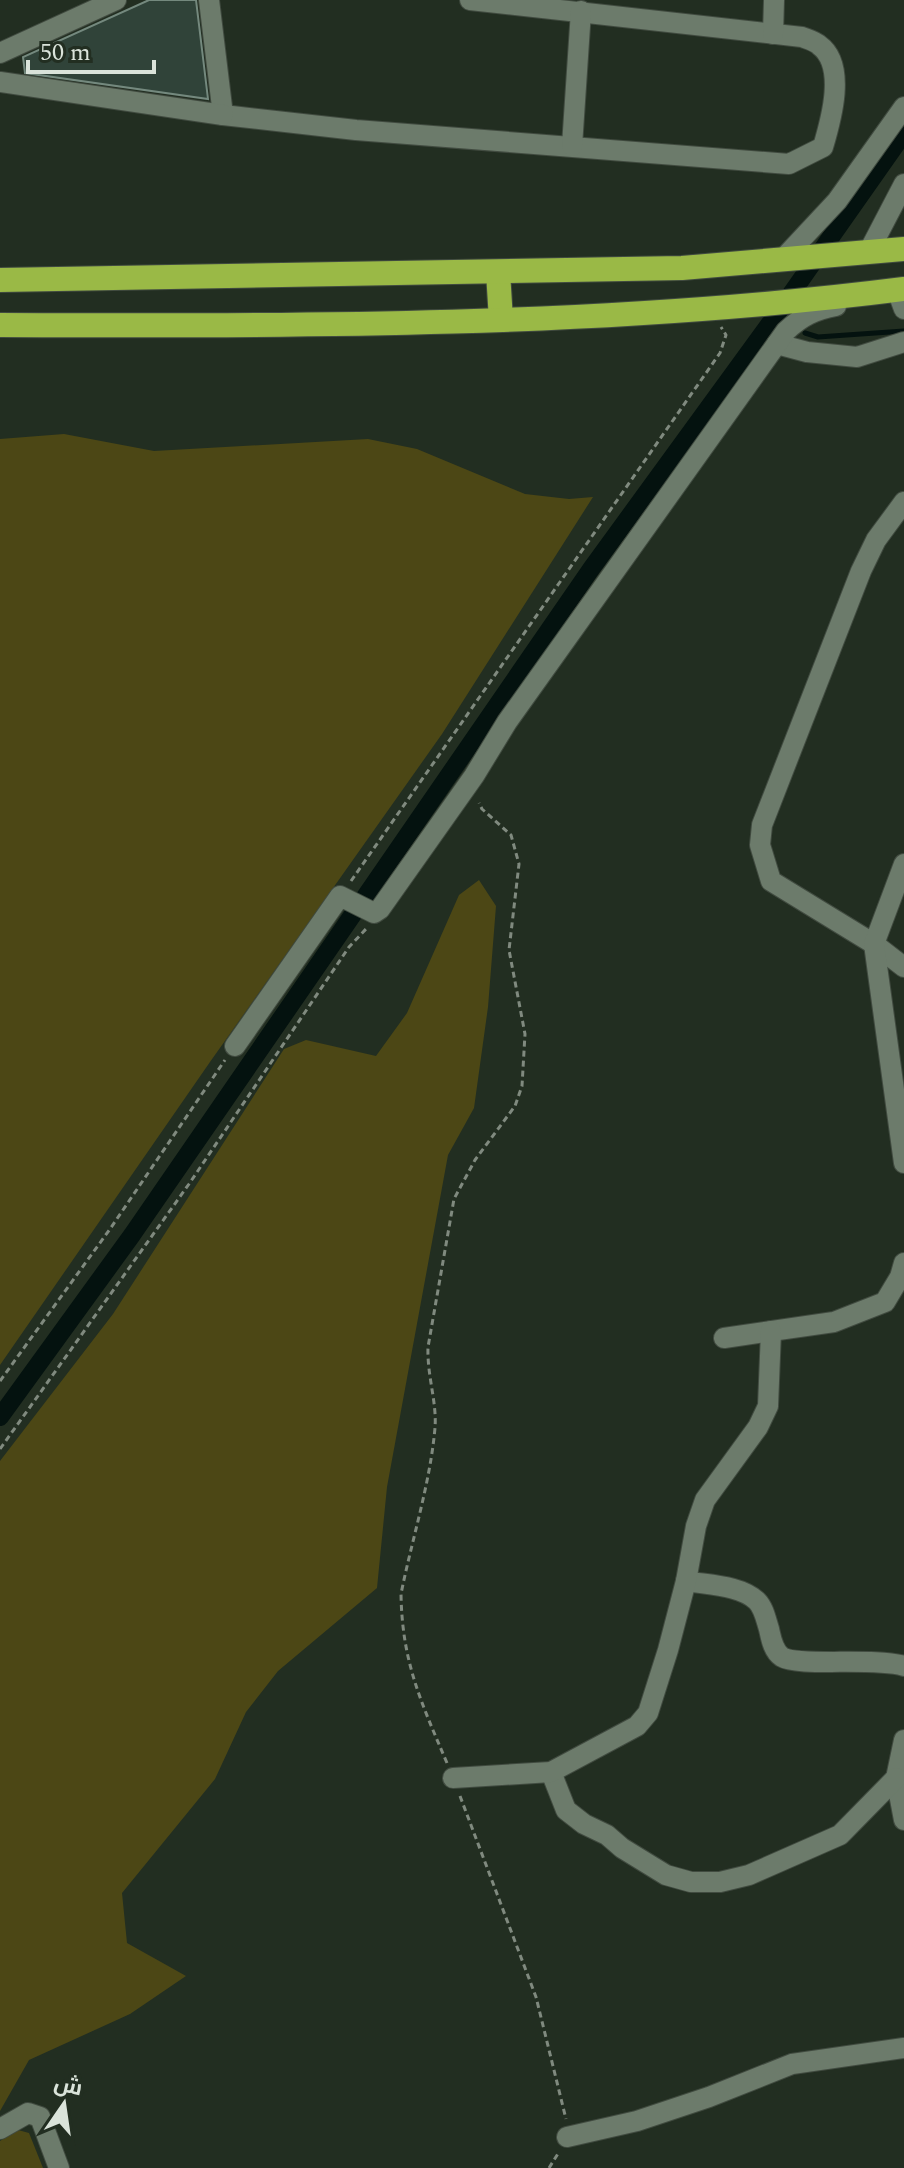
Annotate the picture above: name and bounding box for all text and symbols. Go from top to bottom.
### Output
scale bar [28,24,154,74]
text: 50 m [40,35,91,71]
north arrow [24,2064,104,2144]
text: ش [51,2067,86,2105]

